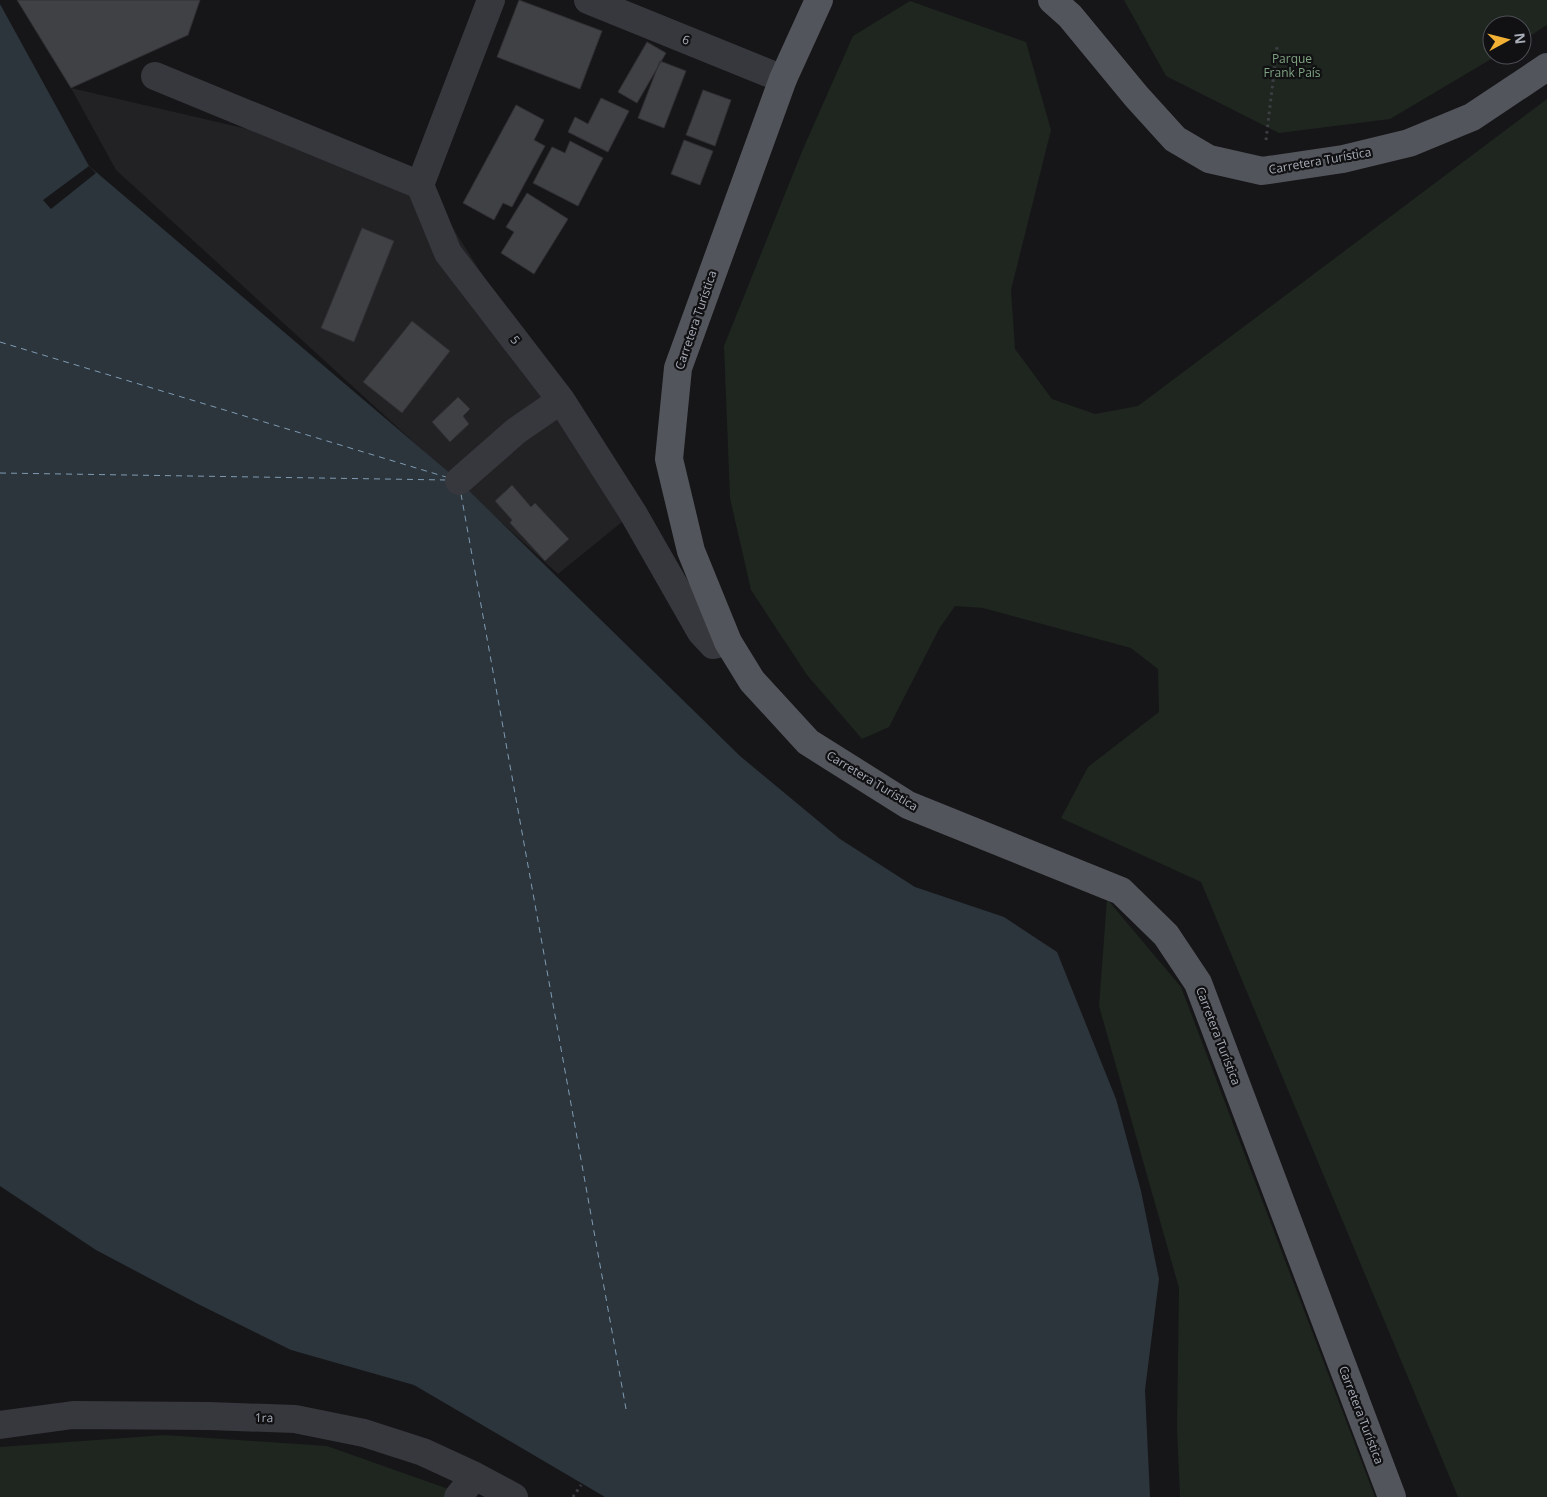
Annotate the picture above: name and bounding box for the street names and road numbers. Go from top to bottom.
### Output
street label: 6 [680,30,693,49]
street label: Carretera Turística [1267,143,1373,178]
street label: Carretera Turística [671,268,720,372]
street label: 5 [507,332,524,348]
street label: Carretera Turística [823,747,921,815]
street label: Carretera Turística [1192,984,1245,1087]
street label: Carretera Turística [1335,1363,1388,1466]
street label: 1ra [255,1409,274,1426]

